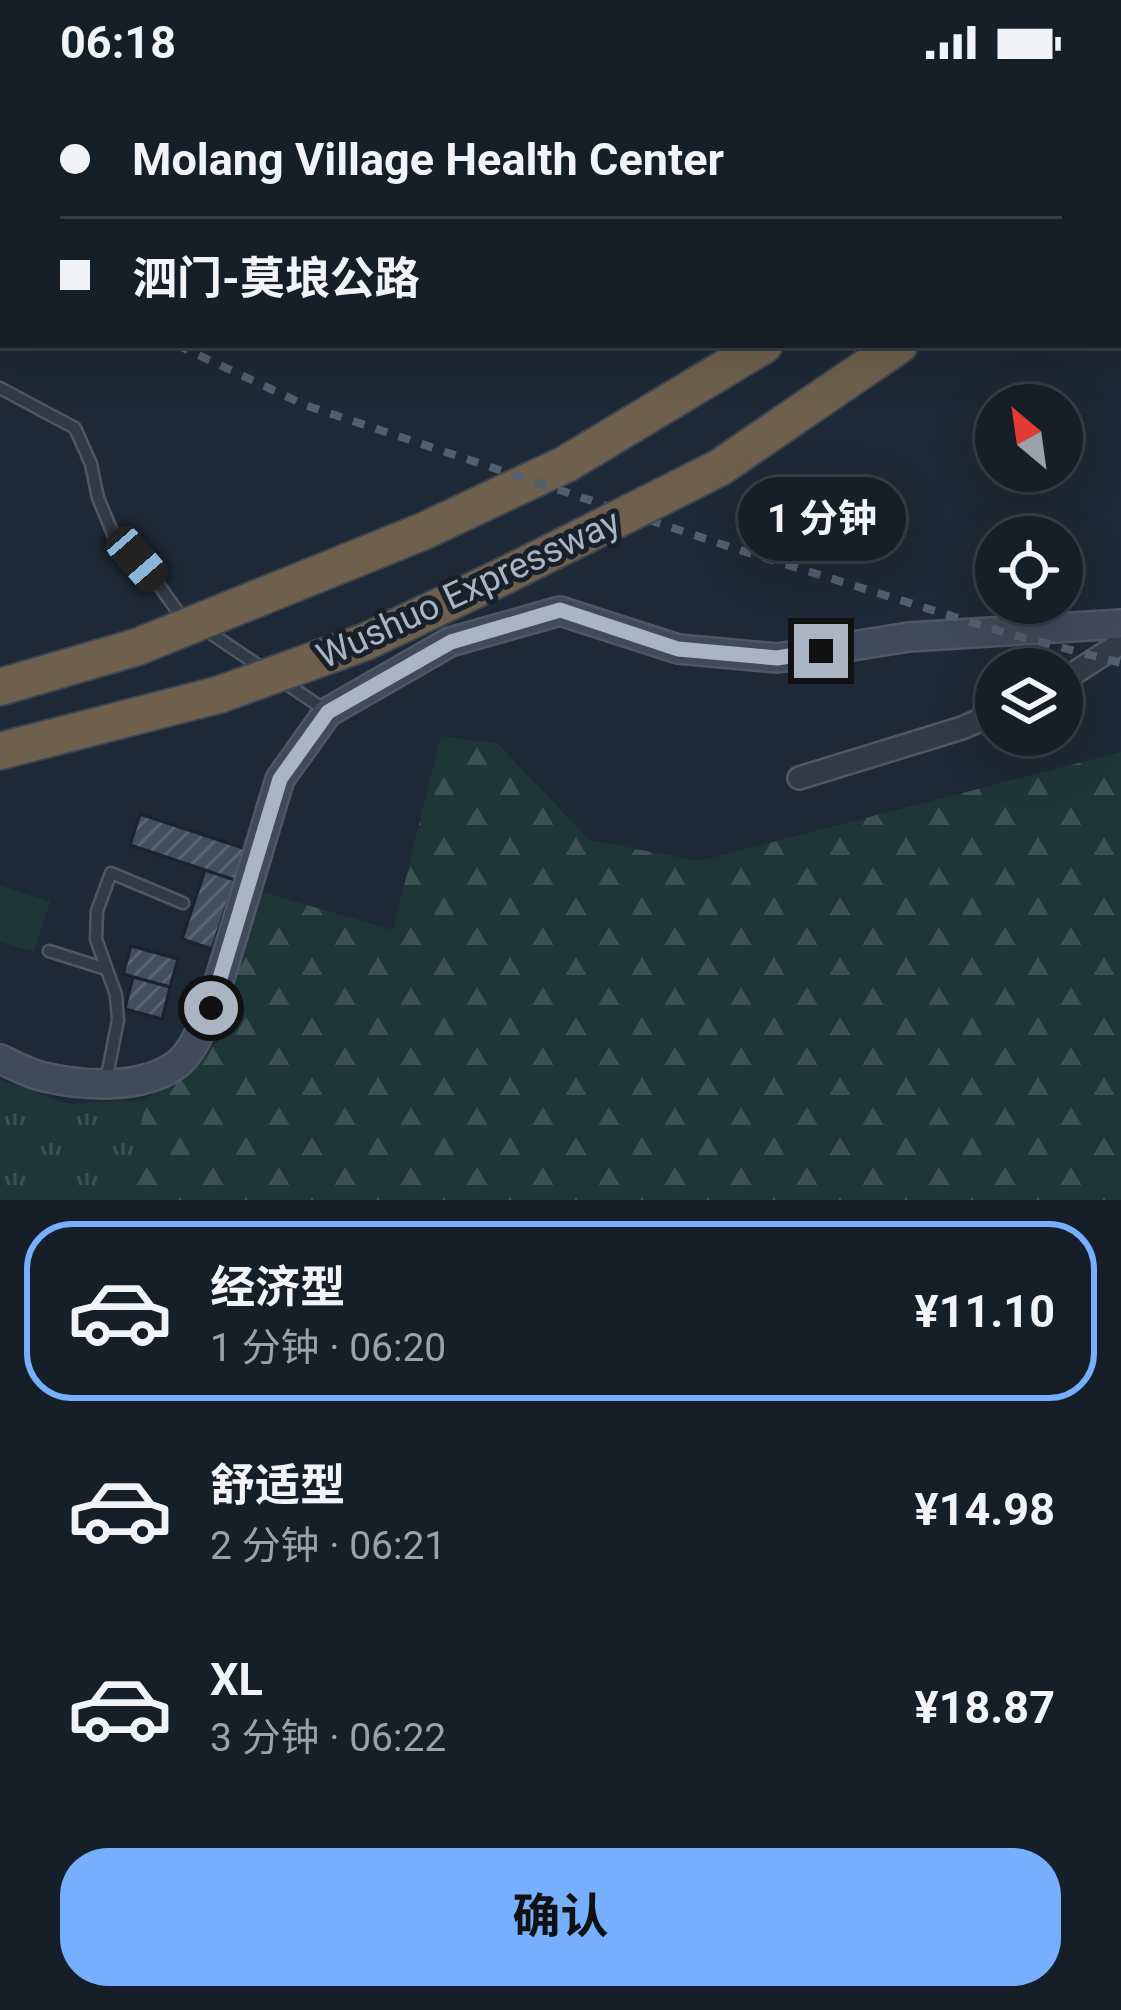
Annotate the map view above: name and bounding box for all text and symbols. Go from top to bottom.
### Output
text: 06:18 [60,16,176,69]
text: Molang Village Health Center [132,133,724,186]
text: 泗门-莫埌公路 [132,252,420,305]
north arrow [975,384,1083,492]
map controls [975,384,1083,756]
callout: 1 分钟 [737,477,905,561]
text: 1 分钟 [767,496,877,542]
street label: Wushuo Expressway [310,500,626,678]
button: locate [975,516,1083,624]
car [100,520,174,598]
route end [794,624,848,678]
button: layers [975,648,1083,756]
route start [184,981,238,1035]
icon: car [66,1257,174,1365]
text: 经济型 [210,1261,345,1314]
text: ¥11.10 [915,1285,1055,1338]
text: 1 分钟 · 06:20 [210,1325,446,1371]
icon: car [66,1455,174,1563]
text: 舒适型 [210,1459,345,1512]
text: ¥14.98 [915,1483,1055,1536]
text: 2 分钟 · 06:21 [210,1523,446,1569]
icon: car [66,1653,174,1761]
text: XL [210,1653,263,1706]
text: ¥18.87 [915,1681,1055,1734]
text: 3 分钟 · 06:22 [210,1715,446,1761]
button: 确认 [60,1848,1061,1986]

